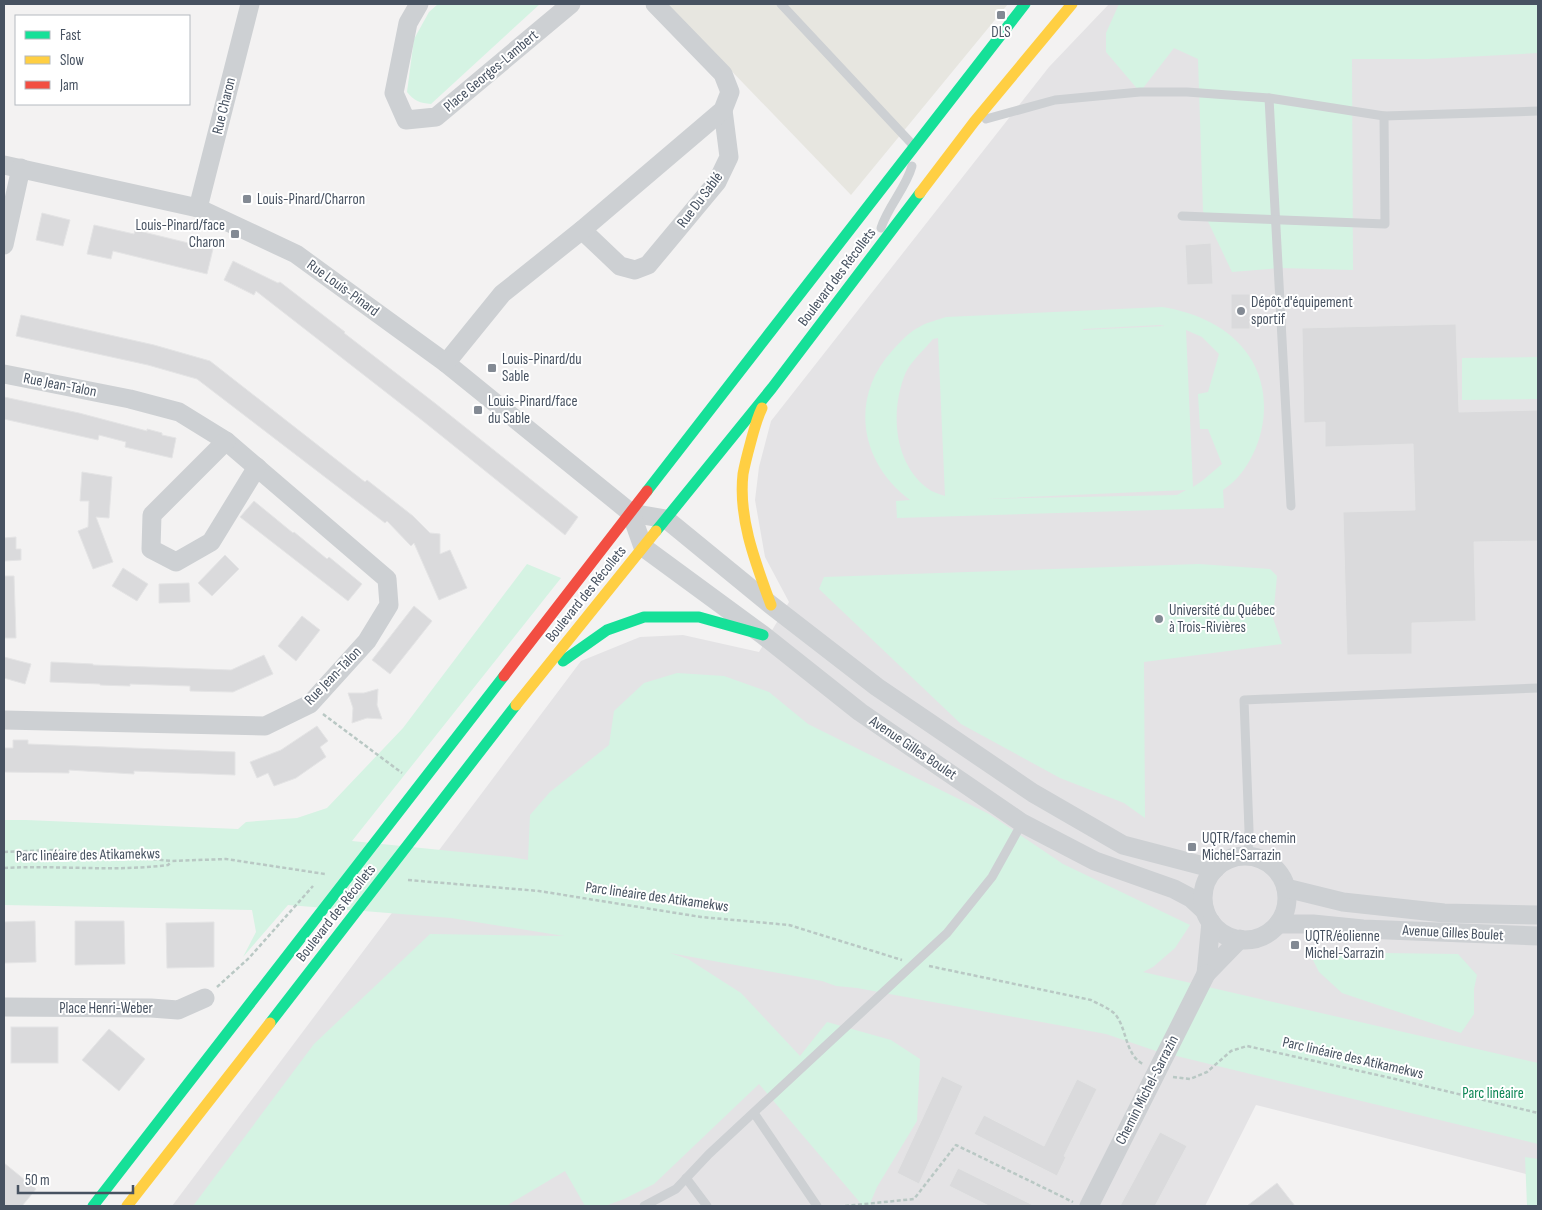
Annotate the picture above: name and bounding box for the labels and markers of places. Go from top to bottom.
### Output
marker: DLS [995,9,1007,21]
place label: DLS [991,23,1011,42]
place label: Louis-Pinard/Charron [257,190,365,209]
marker: Louis-Pinard/Charron [241,193,253,205]
place label: Louis-Pinard/face Charon [136,216,225,252]
marker: Louis-Pinard/face Charon [229,228,241,240]
place label: Dépôt d'équipement sportif [1251,293,1353,329]
marker: Dépôt d'équipement sportif [1235,305,1247,317]
place label: Louis-Pinard/du Sable [502,350,581,386]
marker: Louis-Pinard/du Sable [486,362,498,374]
place label: Louis-Pinard/face du Sable [488,392,577,428]
marker: Louis-Pinard/face du Sable [472,404,484,416]
place label: Université du Québec à Trois-Rivières [1169,601,1275,637]
marker: Université du Québec à Trois-Rivières [1153,613,1165,625]
place label: UQTR/face chemin Michel-Sarrazin [1202,829,1296,865]
marker: UQTR/face chemin Michel-Sarrazin [1186,841,1198,853]
place label: UQTR/éolienne Michel-Sarrazin [1305,927,1384,963]
marker: UQTR/éolienne Michel-Sarrazin [1289,939,1301,951]

